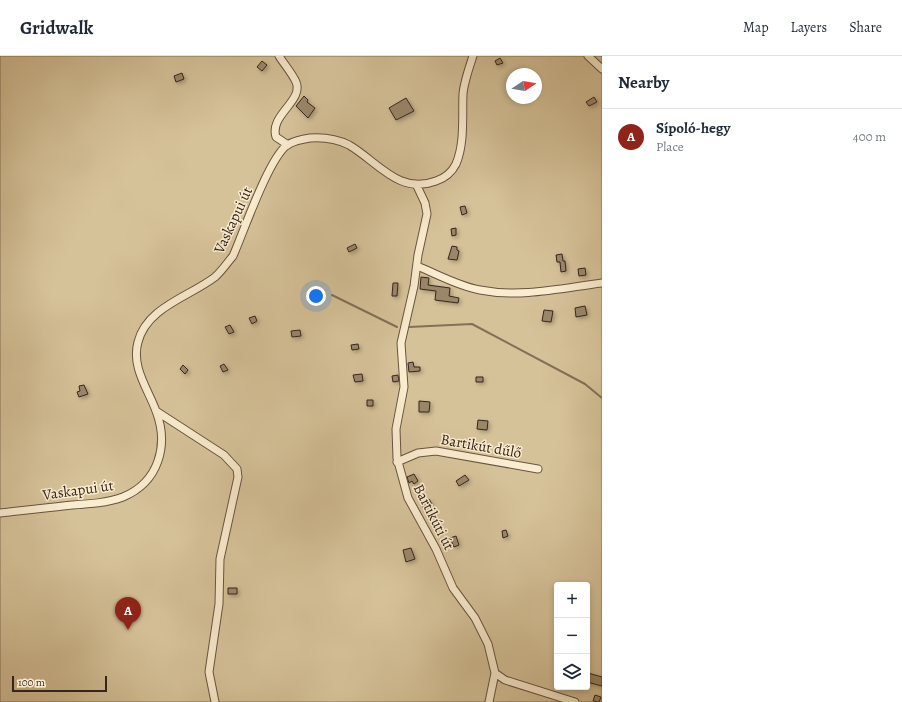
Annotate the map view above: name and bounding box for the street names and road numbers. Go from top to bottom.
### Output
street label: Vaskapui út [208,183,257,257]
street label: Bartikút dűlő [439,429,523,463]
street label: Vaskapui út [40,475,115,505]
street label: Bartikúti út [409,481,459,554]

